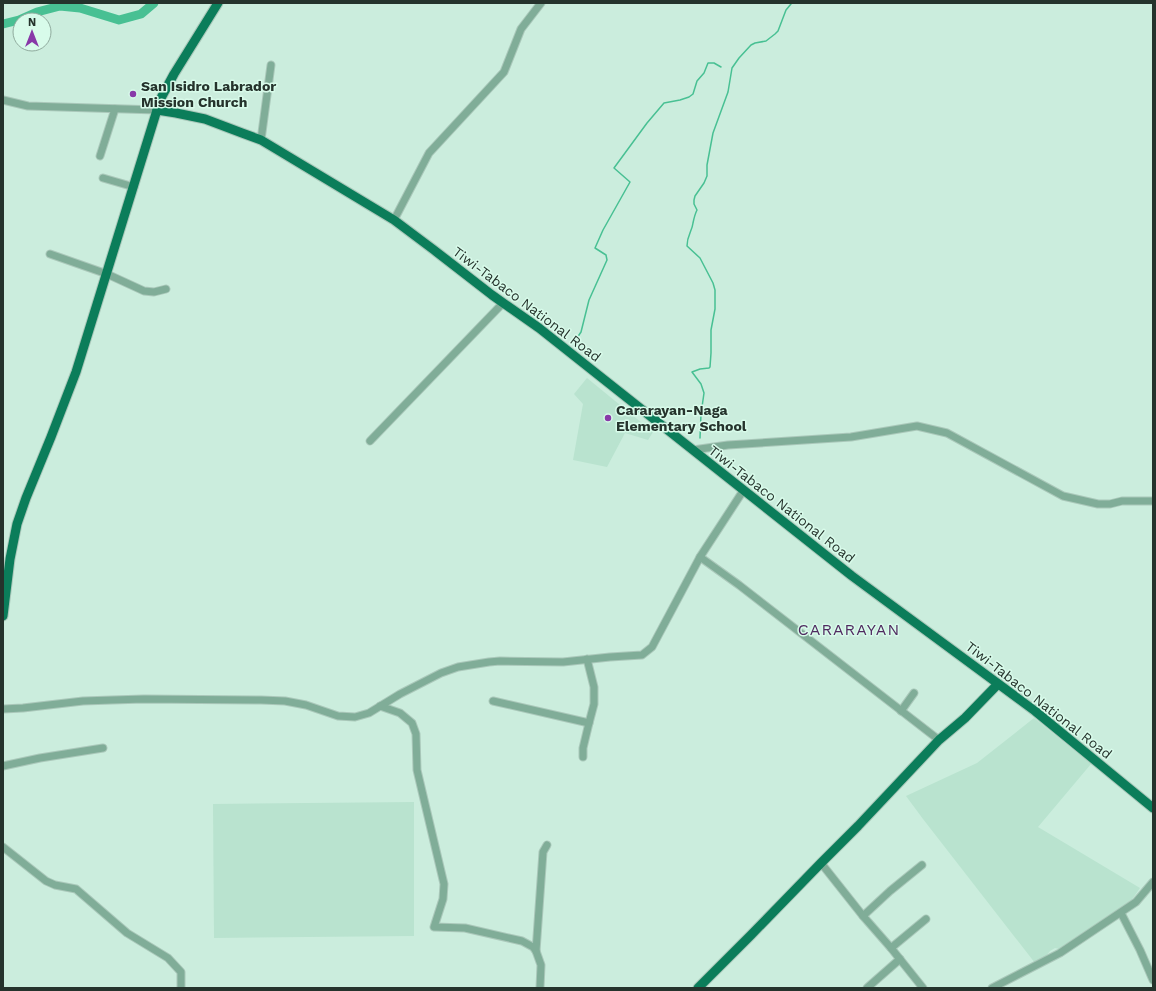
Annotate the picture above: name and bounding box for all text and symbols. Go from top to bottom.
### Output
north arrow [12,12,52,52]
text: N [28,16,36,29]
place label: San Isidro Labrador Mission Church [141,78,276,110]
marker: San Isidro Labrador Mission Church [128,89,138,99]
street label: Tiwi-Tabaco National Road [450,243,604,365]
place label: Cararayan-Naga Elementary School [616,402,747,434]
marker: Cararayan-Naga Elementary School [603,413,613,423]
street label: Tiwi-Tabaco National Road [706,442,858,566]
district label: CARARAYAN [798,620,900,639]
street label: Tiwi-Tabaco National Road [963,638,1115,762]

